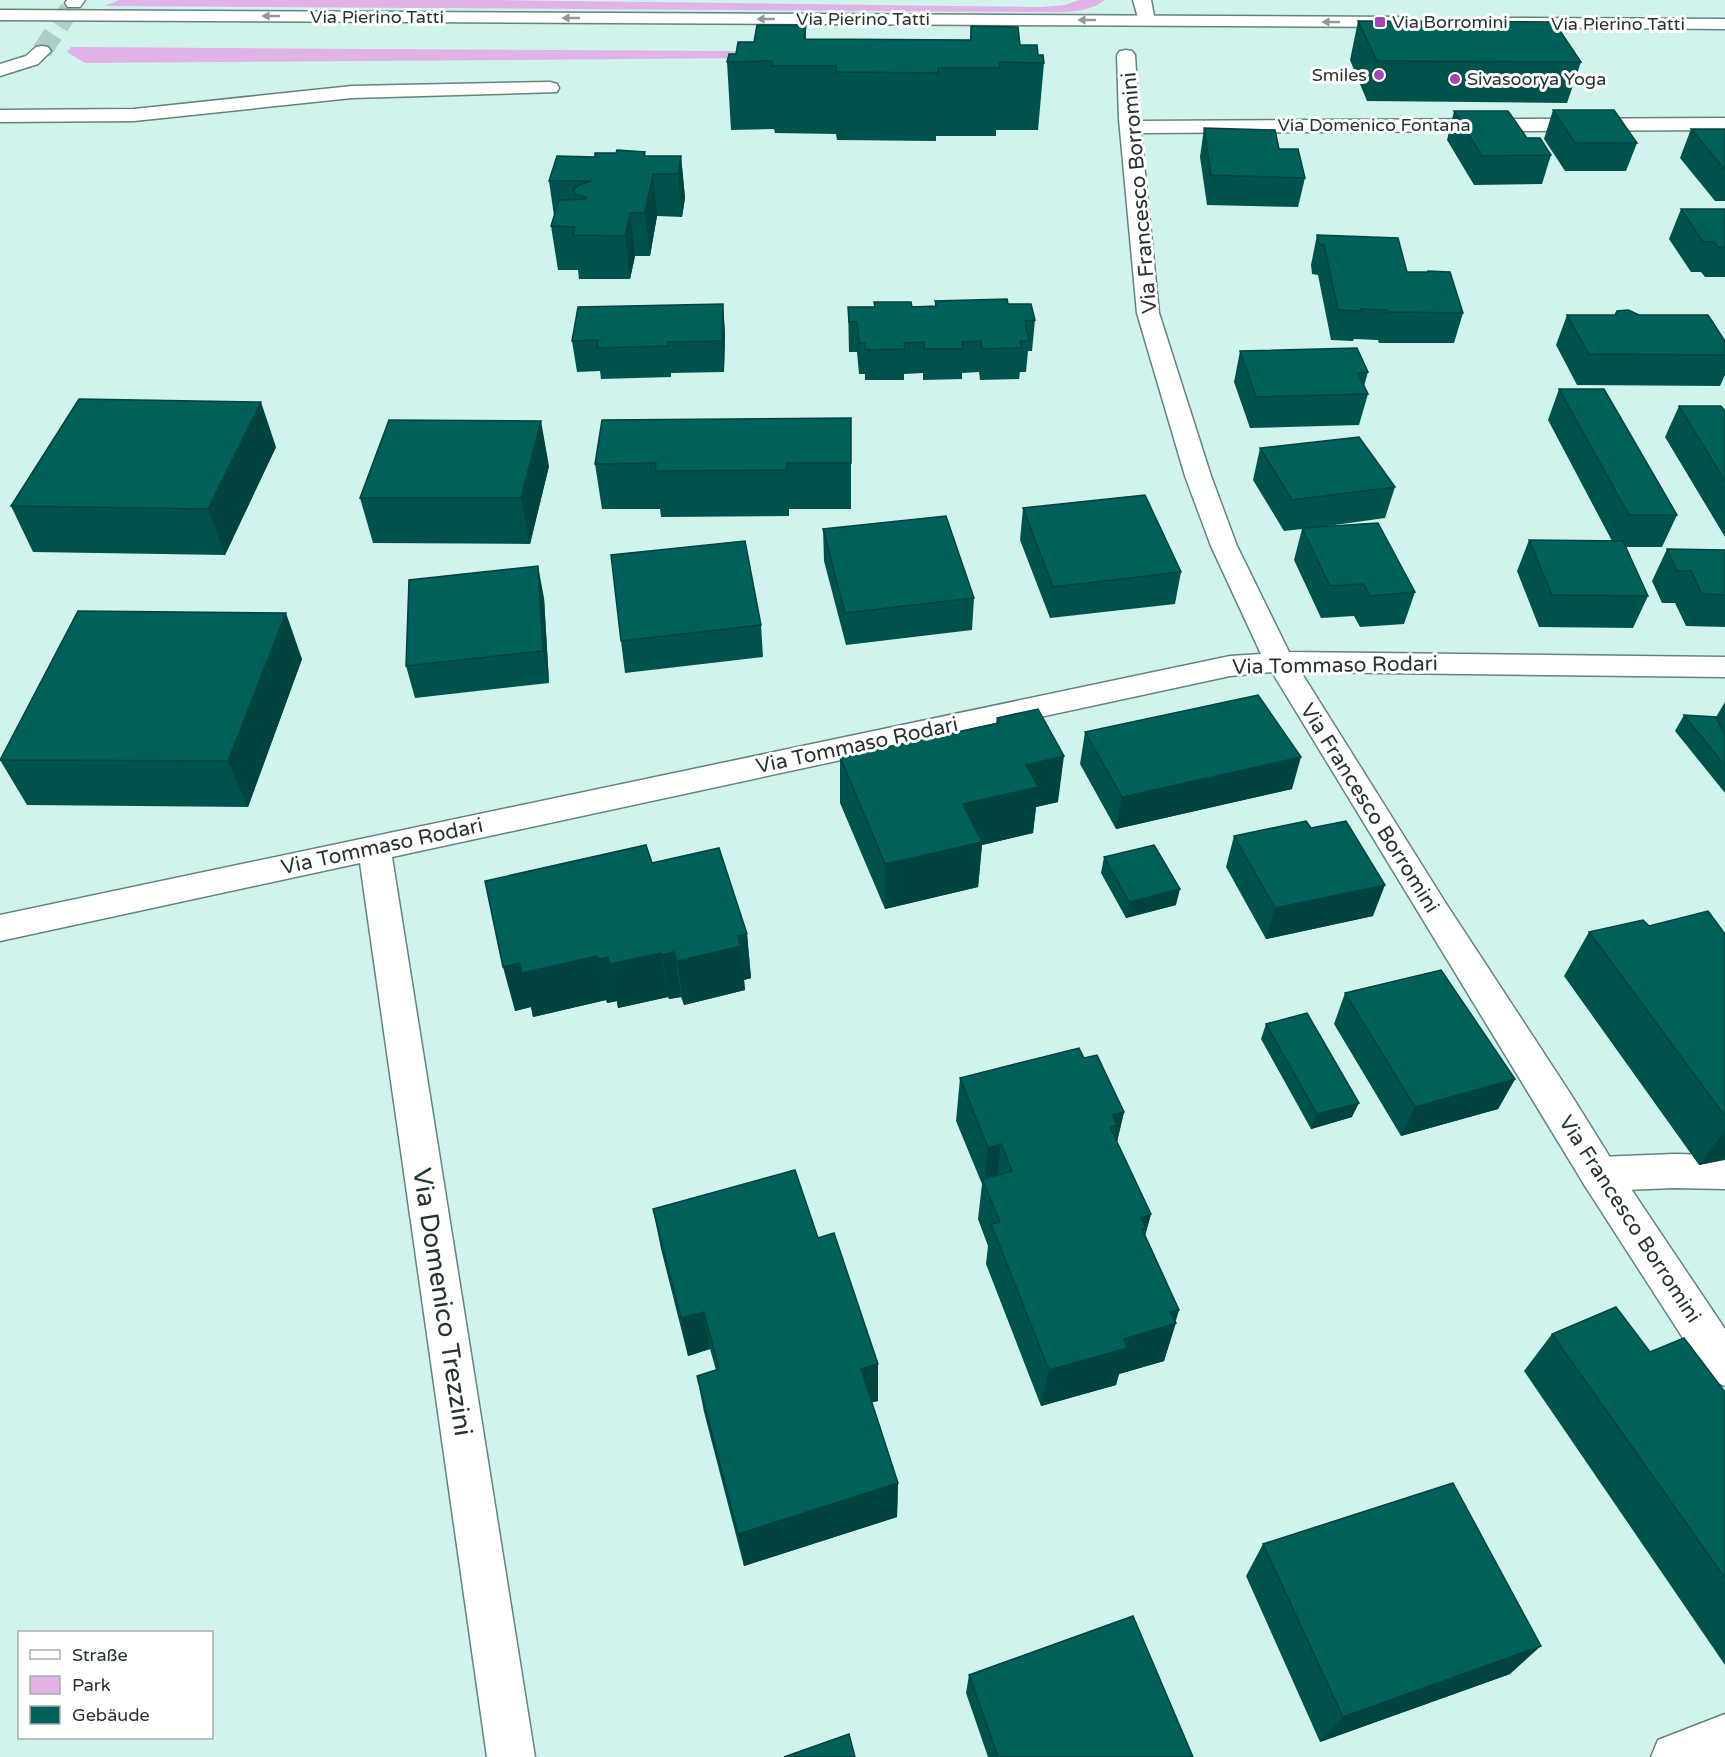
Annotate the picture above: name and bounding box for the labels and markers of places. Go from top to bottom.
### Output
place label: Via Borromini [1392,11,1508,33]
marker: Via Borromini [1373,15,1387,29]
place label: Smiles [1312,64,1367,86]
marker: Smiles [1372,68,1386,82]
place label: Sivasoorya Yoga [1467,68,1606,90]
marker: Sivasoorya Yoga [1448,72,1462,86]

